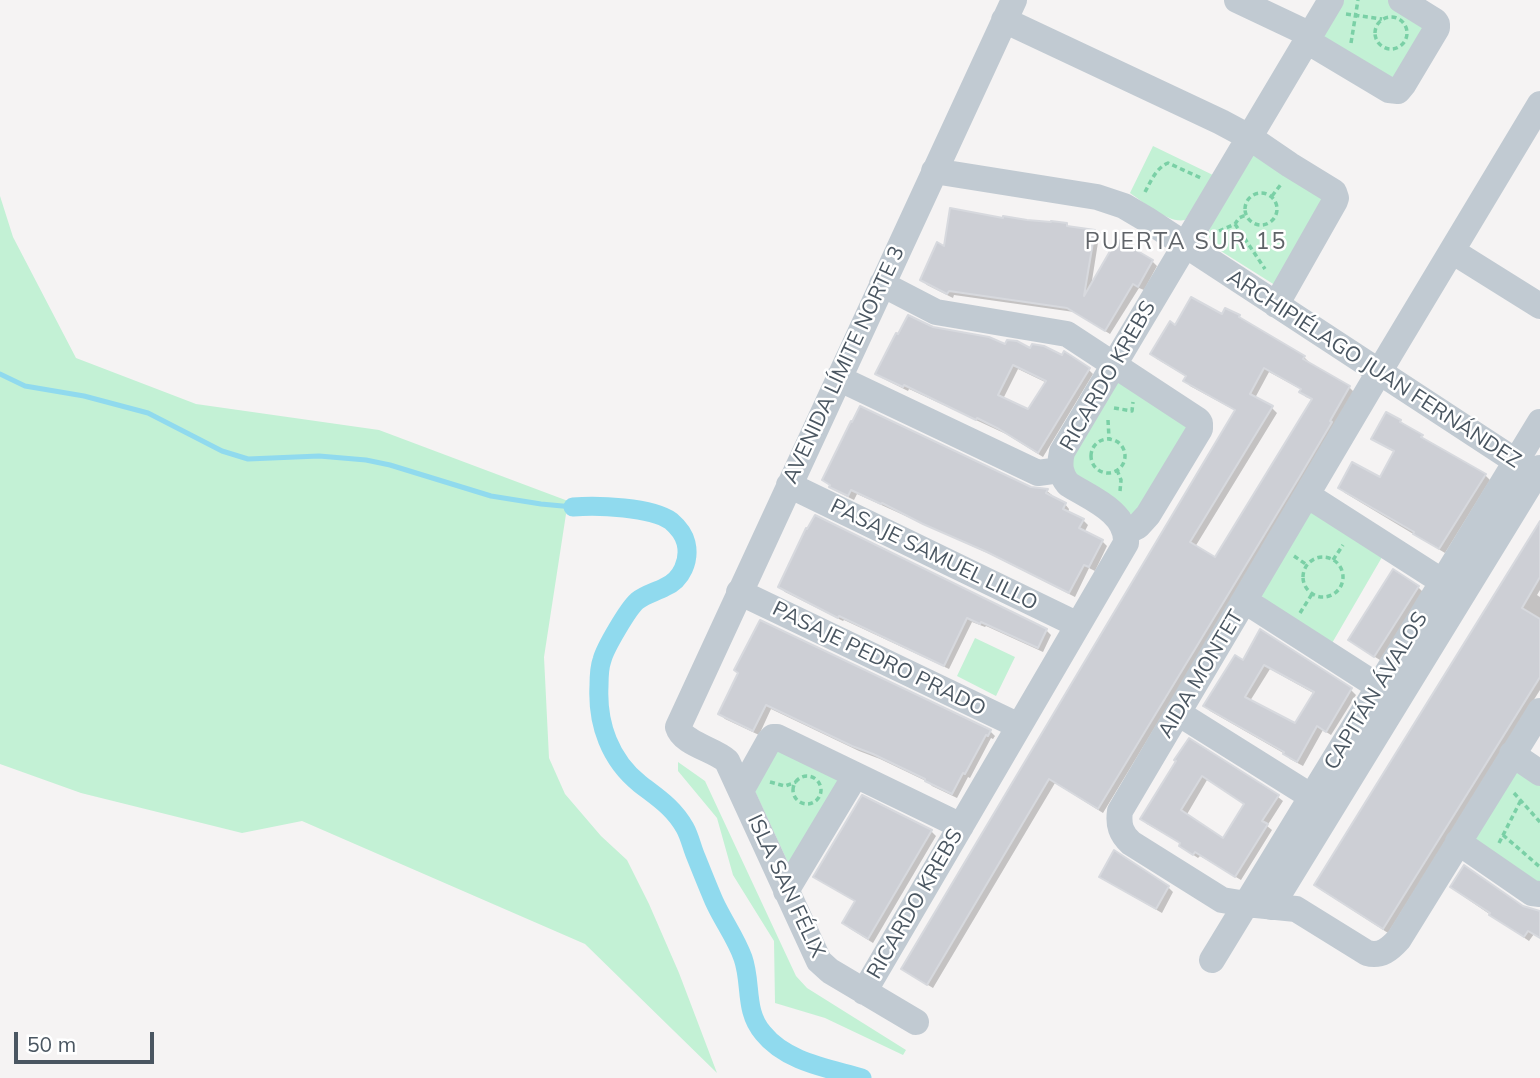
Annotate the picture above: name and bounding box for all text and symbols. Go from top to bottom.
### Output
district label: PUERTA SUR 15 [1086,228,1286,256]
street label: AVENIDA LÍMITE NORTE 3 [778,242,910,488]
street label: ARCHIPIÉLAGO JUAN FERNÁNDEZ [1222,264,1526,474]
street label: RICARDO KREBS [1055,297,1161,455]
street label: PASAJE SAMUEL LILLO [826,494,1042,616]
street label: PASAJE PEDRO PRADO [768,596,990,722]
street label: AIDA MONTET [1153,606,1249,742]
street label: CAPITÁN ÁVALOS [1319,608,1433,774]
street label: ISLA SAN FÉLIX [742,811,830,961]
street label: RICARDO KREBS [862,825,968,983]
scale bar [18,1018,158,1062]
text: 50 m [27,1031,76,1057]

